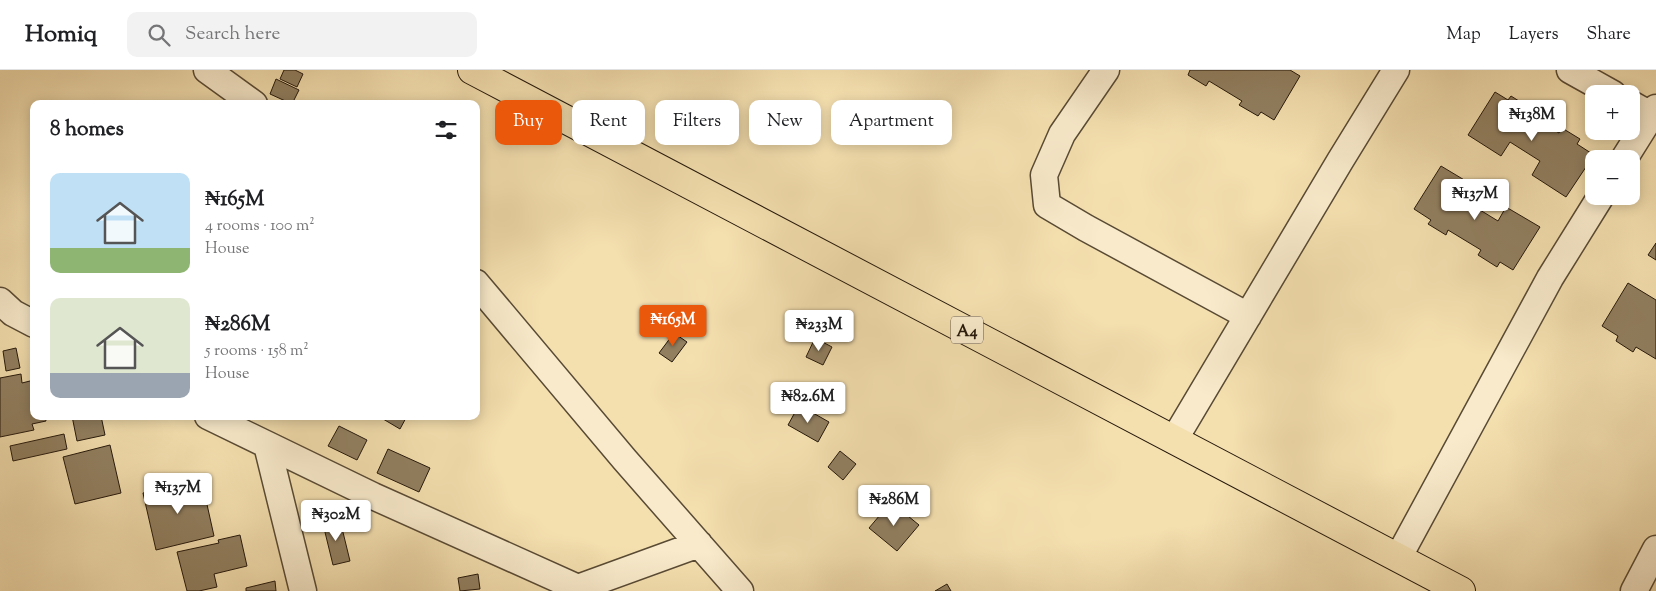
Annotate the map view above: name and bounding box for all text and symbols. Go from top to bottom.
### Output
search box [127,12,477,57]
text: Homiq [25,18,97,52]
icon: search [145,21,173,49]
text: Search here [185,21,280,48]
text: Map [1446,22,1481,48]
text: Layers [1509,22,1559,48]
text: Share [1587,22,1631,48]
map controls [1585,85,1640,205]
button: + [1585,85,1640,140]
chip: Buy [495,100,562,145]
chip: Rent [572,100,645,145]
chip: Filters [655,100,739,145]
chip: New [749,100,821,145]
chip: Apartment [831,100,952,145]
pin: ₦138M [1497,100,1567,142]
text: ₦138M [1509,104,1555,127]
text: 8 homes [50,115,124,145]
icon: filters [432,116,460,144]
button: − [1585,150,1640,205]
pin: ₦137M [1440,178,1510,221]
text: ₦137M [1452,183,1498,206]
text: ₦165M [205,185,264,215]
icon: home [90,193,150,253]
text: 4 rooms · 100 m² [205,215,315,238]
text: House [205,238,249,261]
pin: ₦165M [638,304,708,347]
text: ₦165M [650,309,696,332]
text: ₦286M [205,310,270,340]
pin: ₦233M [784,310,854,352]
text: ₦233M [796,314,842,337]
road number: A4 [951,316,983,344]
icon: home [90,318,150,378]
text: 5 rooms · 158 m² [205,340,309,363]
text: House [205,363,249,386]
pin: ₦82.6M [767,382,849,424]
text: ₦82.6M [781,386,835,409]
pin: ₦137M [143,472,213,515]
text: ₦137M [155,477,201,500]
pin: ₦286M [859,484,929,527]
text: ₦286M [869,489,919,512]
pin: ₦302M [301,500,371,542]
text: ₦302M [312,504,360,527]

